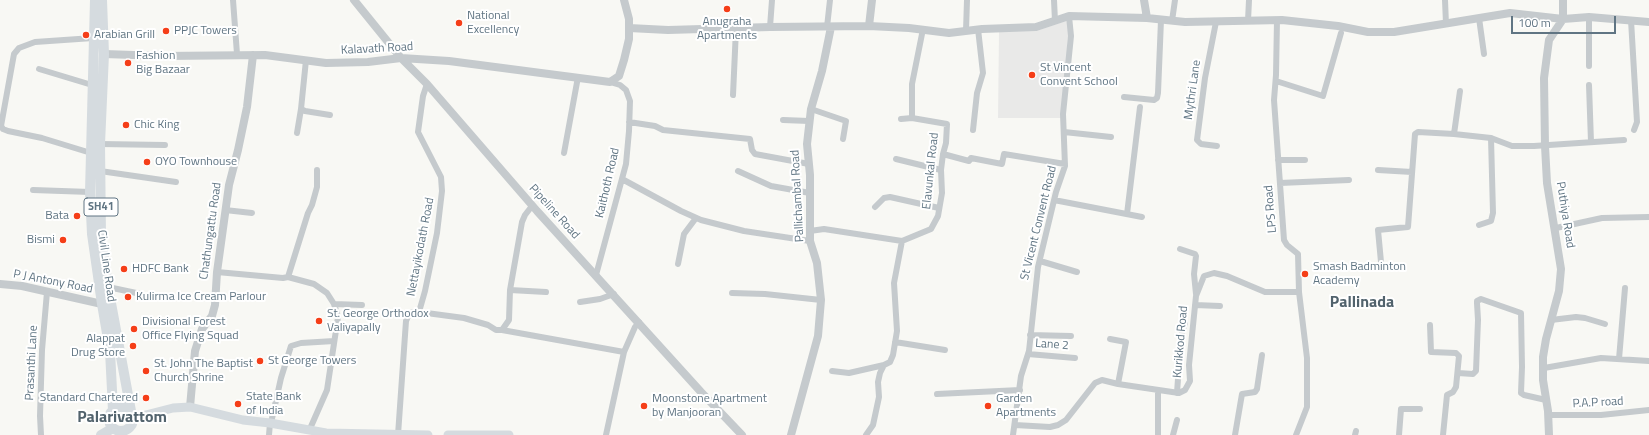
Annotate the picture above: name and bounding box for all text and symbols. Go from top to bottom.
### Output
marker: Anugraha Apartments [722,4,732,14]
scale bar [1513,8,1618,34]
place label: National Excellency [467,9,519,37]
text: 100 m [1518,13,1551,32]
place label: Anugraha Apartments [697,15,757,43]
marker: National Excellency [454,18,464,28]
place label: PPJC Towers [174,24,237,38]
marker: PPJC Towers [161,26,171,36]
place label: Arabian Grill [94,28,155,42]
marker: Arabian Grill [81,30,91,40]
street label: Kalavath Road [340,40,414,58]
place label: Fashion Big Bazaar [136,49,190,77]
marker: Fashion Big Bazaar [123,58,133,68]
street label: Mythri Lane [1182,59,1204,121]
place label: St Vincent Convent School [1040,61,1118,89]
marker: St Vincent Convent School [1027,70,1037,80]
place label: Chic King [134,118,180,132]
marker: Chic King [121,120,131,130]
street label: Elavunkal Road [920,132,942,210]
street label: Kaithoth Road [593,146,623,220]
street label: Pallichambal Road [788,149,808,243]
place label: OYO Townhouse [155,155,237,169]
marker: OYO Townhouse [142,157,152,167]
street label: St Vicent Convent Road [1018,164,1060,282]
street label: Chathungattu Road [197,181,225,281]
street label: Puthiya Road [1553,181,1577,249]
street label: Pipeline Road [526,182,582,242]
street label: LPS Road [1262,184,1280,234]
street label: Nettayikodath Road [404,196,438,298]
road number: SH41 [84,198,118,216]
place label: Bata [45,209,69,223]
marker: Bata [72,211,82,221]
street label: Civil Line Road [94,229,118,303]
place label: Bismi [27,233,55,247]
marker: Bismi [58,235,68,245]
place label: Smash Badminton Academy [1313,260,1406,288]
place label: HDFC Bank [132,262,189,276]
marker: HDFC Bank [119,264,129,274]
street label: P J Antony Road [12,267,94,297]
marker: Smash Badminton Academy [1300,269,1310,279]
place label: Kulirma Ice Cream Parlour [136,290,266,304]
marker: Kulirma Ice Cream Parlour [123,292,133,302]
district label: Pallinada [1330,293,1394,313]
street label: Kurikkod Road [1171,305,1191,379]
place label: St. George Orthodox Valiyapally [327,307,429,335]
place label: Divisional Forest Office Flying Squad [142,315,239,343]
marker: St. George Orthodox Valiyapally [314,316,324,326]
marker: Divisional Forest Office Flying Squad [129,324,139,334]
street label: Prasanthi Lane [23,325,41,401]
place label: Alappat Drug Store [71,332,125,360]
street label: Lane 2 [1035,337,1069,353]
marker: Alappat Drug Store [128,341,138,351]
place label: St George Towers [268,354,356,368]
marker: St George Towers [255,356,265,366]
place label: St. John The Baptist Church Shrine [154,357,253,385]
marker: St. John The Baptist Church Shrine [141,366,151,376]
place label: State Bank of India [246,390,301,418]
place label: Standard Chartered [40,391,138,405]
place label: Moonstone Apartment by Manjooran [652,392,767,420]
place label: Garden Apartments [996,392,1056,420]
marker: Standard Chartered [141,393,151,403]
street label: P.A.P road [1572,394,1624,412]
marker: State Bank of India [233,399,243,409]
marker: Moonstone Apartment by Manjooran [639,401,649,411]
marker: Garden Apartments [983,401,993,411]
district label: Palarivattom [77,408,167,428]

